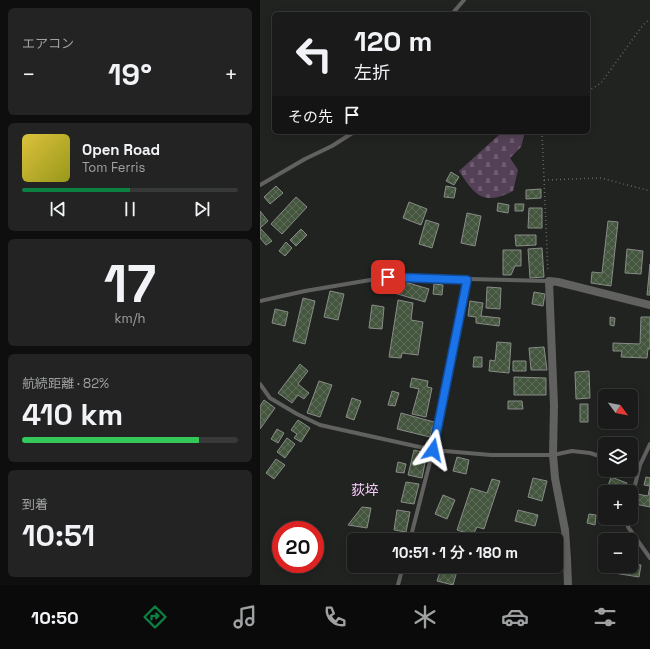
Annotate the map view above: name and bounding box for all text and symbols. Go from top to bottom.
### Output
text: 120 m [354,23,432,59]
icon: left [288,28,340,80]
text: エアコン [22,35,74,52]
text: 19° [108,55,152,94]
text: − [22,60,36,88]
text: + [224,60,238,88]
text: 左折 [354,61,390,84]
icon: arrive [341,104,363,126]
text: その先 [288,107,333,126]
text: Open Road [82,140,160,159]
text: Tom Ferris [82,159,145,176]
icon: previous [47,198,69,220]
icon: pause [119,198,141,220]
icon: next [191,198,213,220]
text: 17 [104,251,156,317]
pin [371,260,405,294]
icon: arrive [377,266,399,288]
text: km/h [115,310,145,327]
text: 航続距離 · 82% [22,375,109,392]
north arrow [598,389,638,429]
map controls [598,389,638,573]
text: 410 km [22,395,123,434]
position arrow [412,429,454,471]
button: layers [598,437,638,477]
district label: 荻埣 [351,481,379,499]
button: + [598,485,638,525]
text: 到着 [22,496,48,513]
text: 10:51 [22,516,95,555]
speed limit sign: 20 [272,521,324,573]
button: − [598,533,638,573]
text: 10:51 · 1 分 · 180 m [392,543,518,562]
icon: directions [141,603,169,631]
icon: music [231,603,259,631]
icon: phone [321,603,349,631]
icon: climate [411,603,439,631]
icon: car [501,603,529,631]
icon: filters [591,603,619,631]
text: 10:50 [31,606,79,629]

